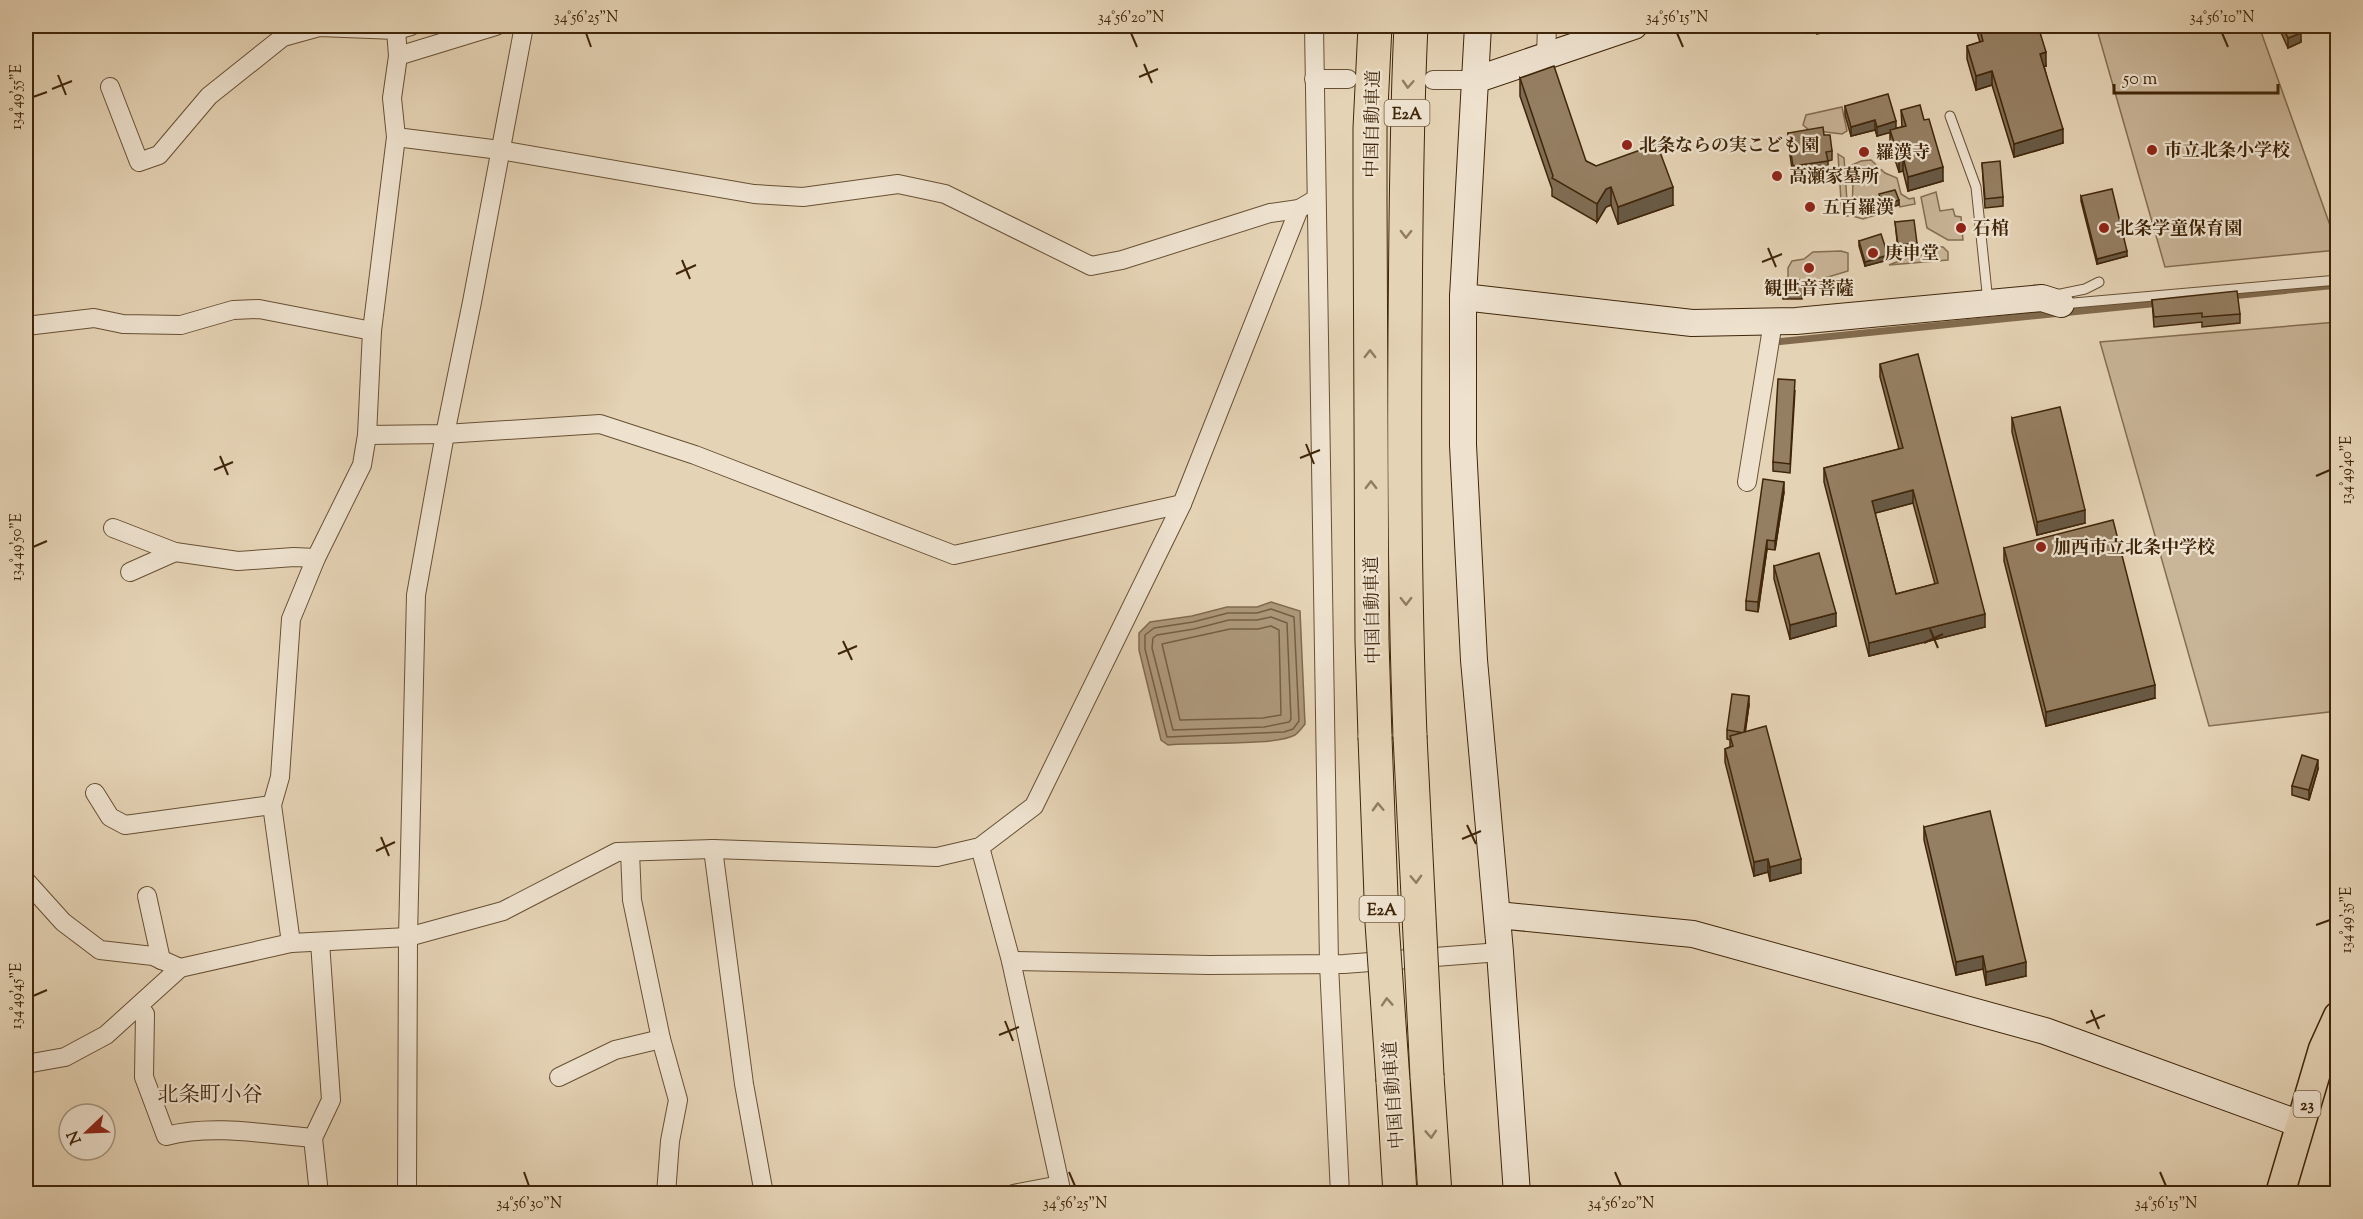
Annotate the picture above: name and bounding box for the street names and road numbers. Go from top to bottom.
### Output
street label: 中国自動車道 [1360,70,1388,178]
road number: E2A [1384,100,1430,126]
street label: 中国自動車道 [1360,556,1388,664]
road number: E2A [1360,896,1404,922]
street label: 中国自動車道 [1378,1040,1412,1150]
road number: 23 [2294,1091,2320,1117]

